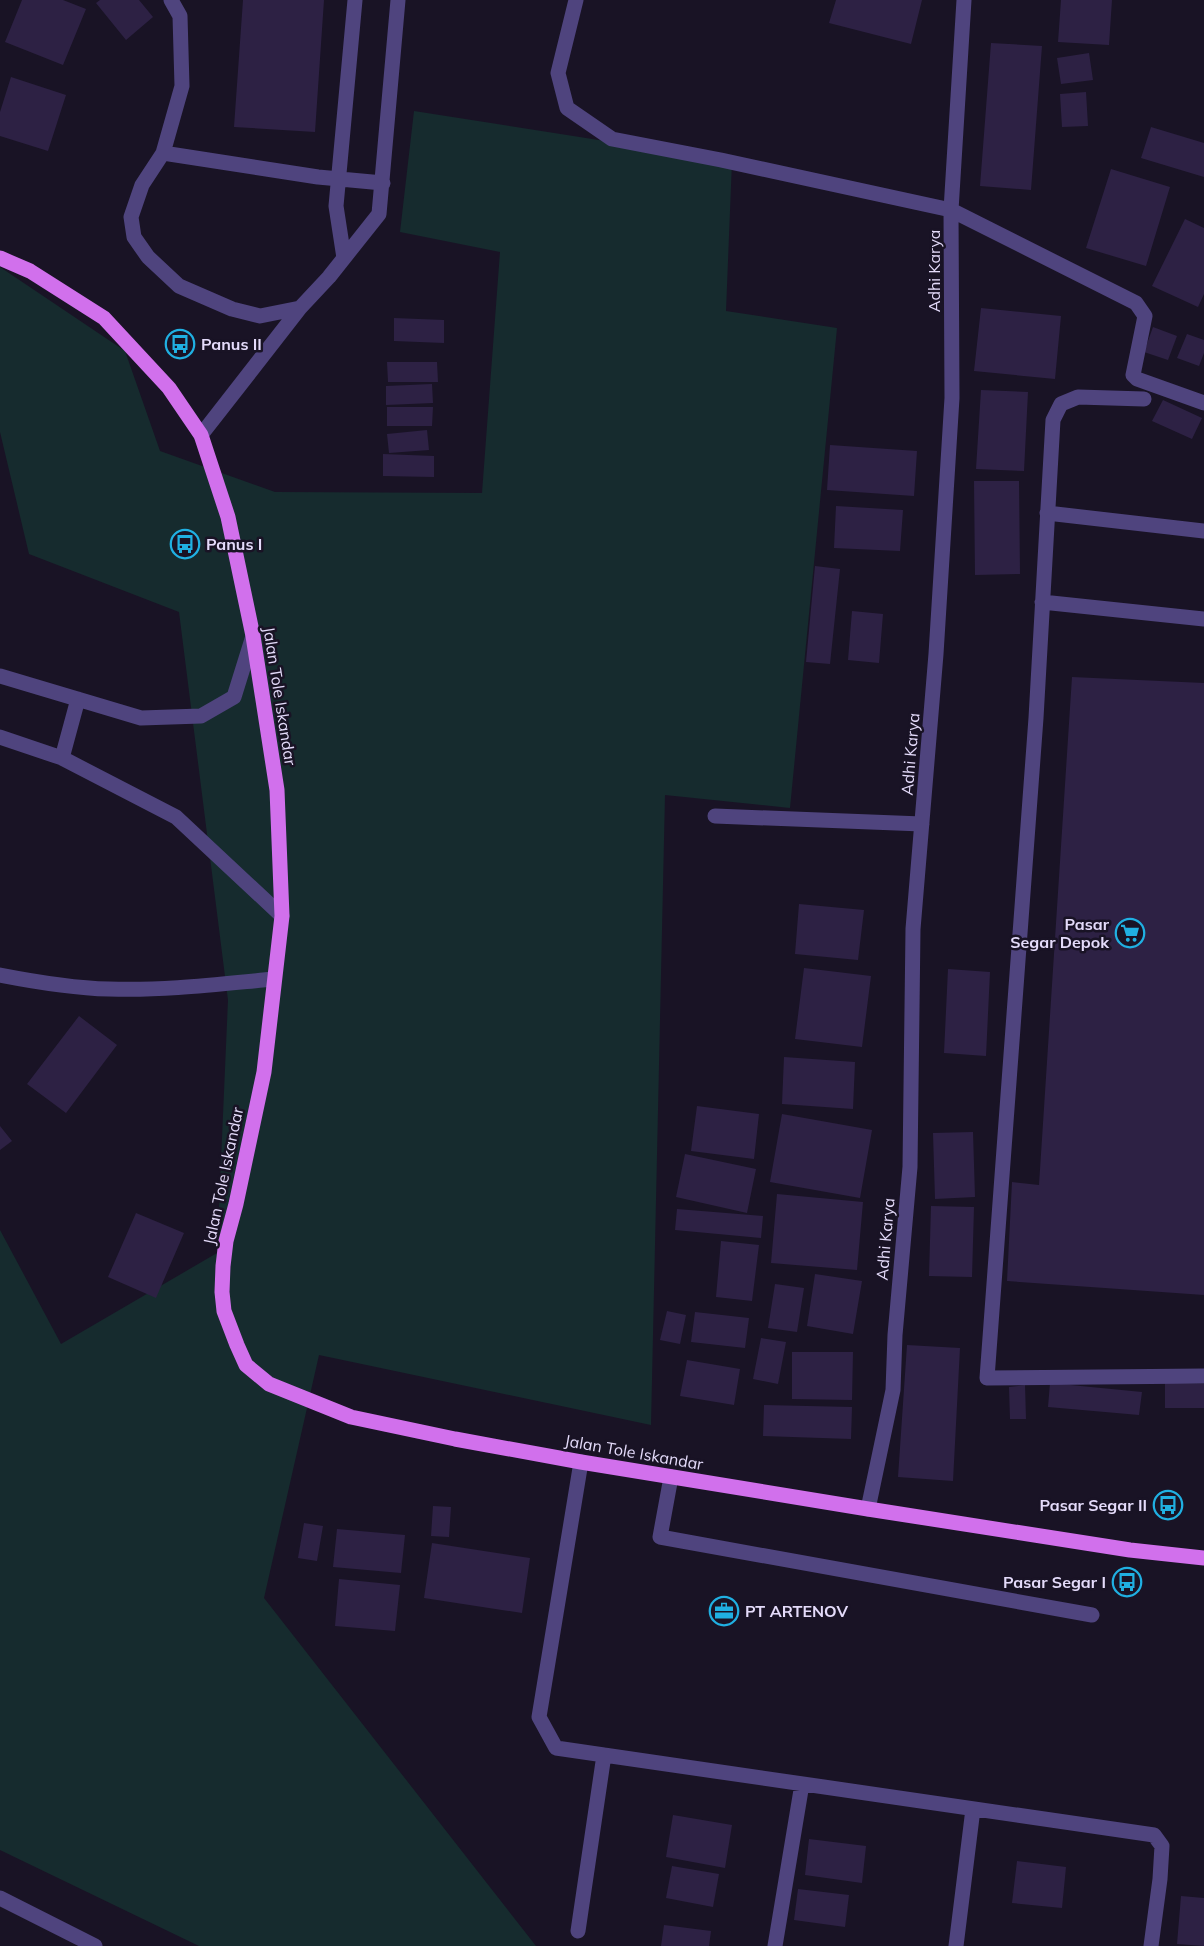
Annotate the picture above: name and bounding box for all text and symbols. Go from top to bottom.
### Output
street label: Adhi Karya [924,230,944,312]
bus stop icon: Panus II [164,328,196,360]
place label: Panus II [201,334,262,354]
bus stop icon: Panus I [169,528,201,560]
place label: Panus I [206,534,262,554]
street label: Jalan Tole Iskandar [259,625,301,767]
street label: Adhi Karya [896,712,924,796]
place label: Pasar Segar Depok [1010,914,1110,952]
supermarket icon: Pasar Segar Depok [1114,917,1146,949]
street label: Jalan Tole Iskandar [199,1105,247,1247]
street label: Adhi Karya [871,1197,899,1281]
street label: Jalan Tole Iskandar [563,1430,705,1474]
bus stop icon: Pasar Segar II [1152,1489,1184,1521]
place label: Pasar Segar II [1039,1495,1147,1515]
bus stop icon: Pasar Segar I [1111,1566,1143,1598]
place label: Pasar Segar I [1003,1572,1106,1592]
office icon: PT ARTENOV [708,1595,740,1627]
place label: PT ARTENOV [745,1601,848,1621]

